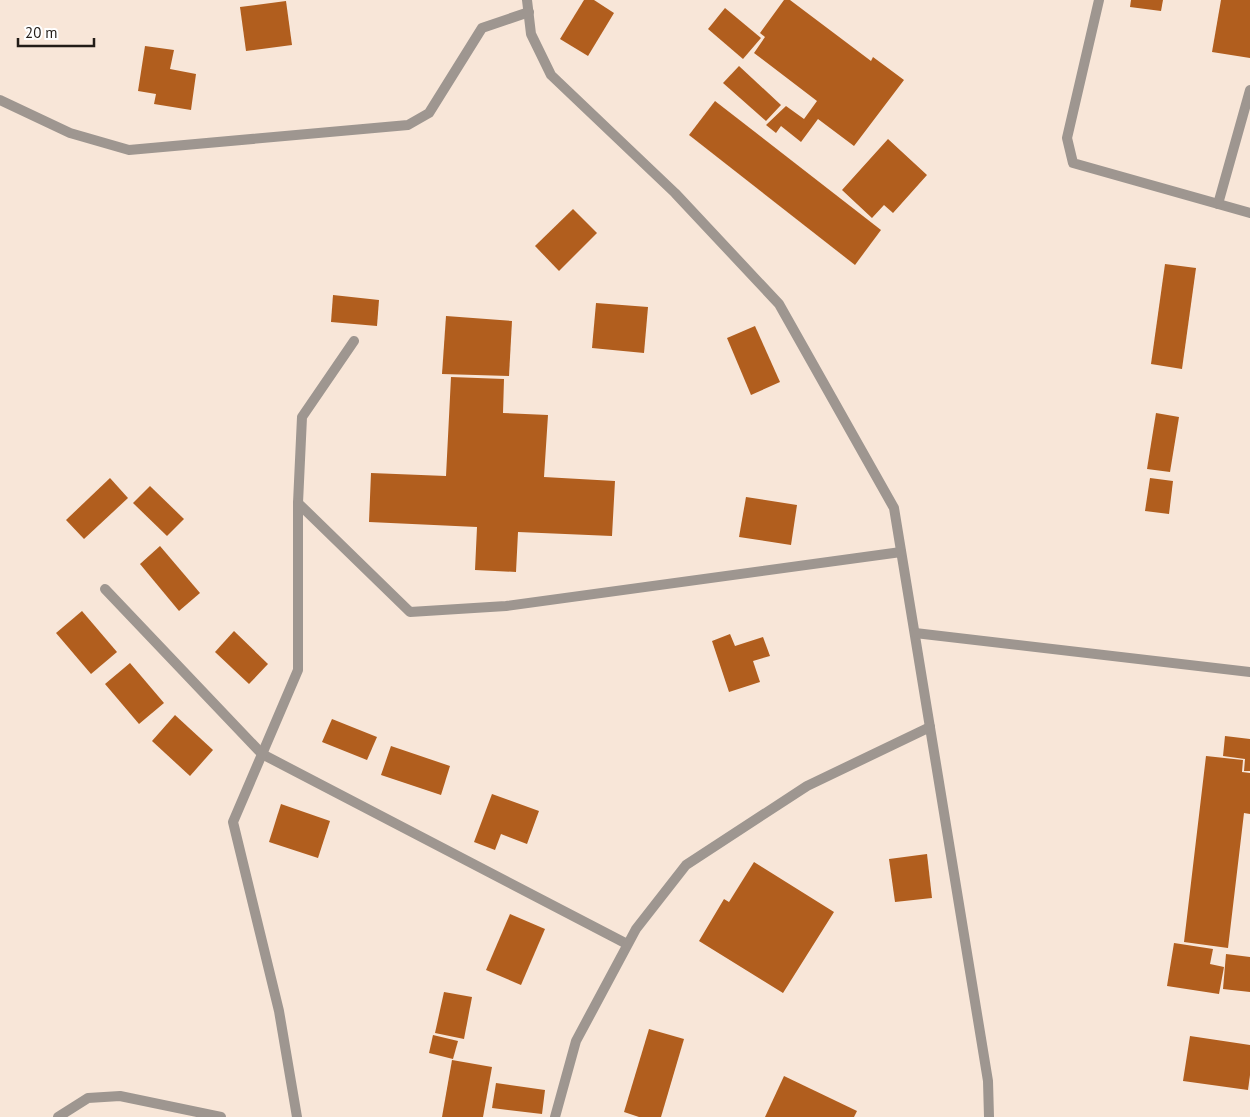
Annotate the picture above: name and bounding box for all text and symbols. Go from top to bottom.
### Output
scale bar [18,15,94,47]
text: 20 m [25,23,58,42]

